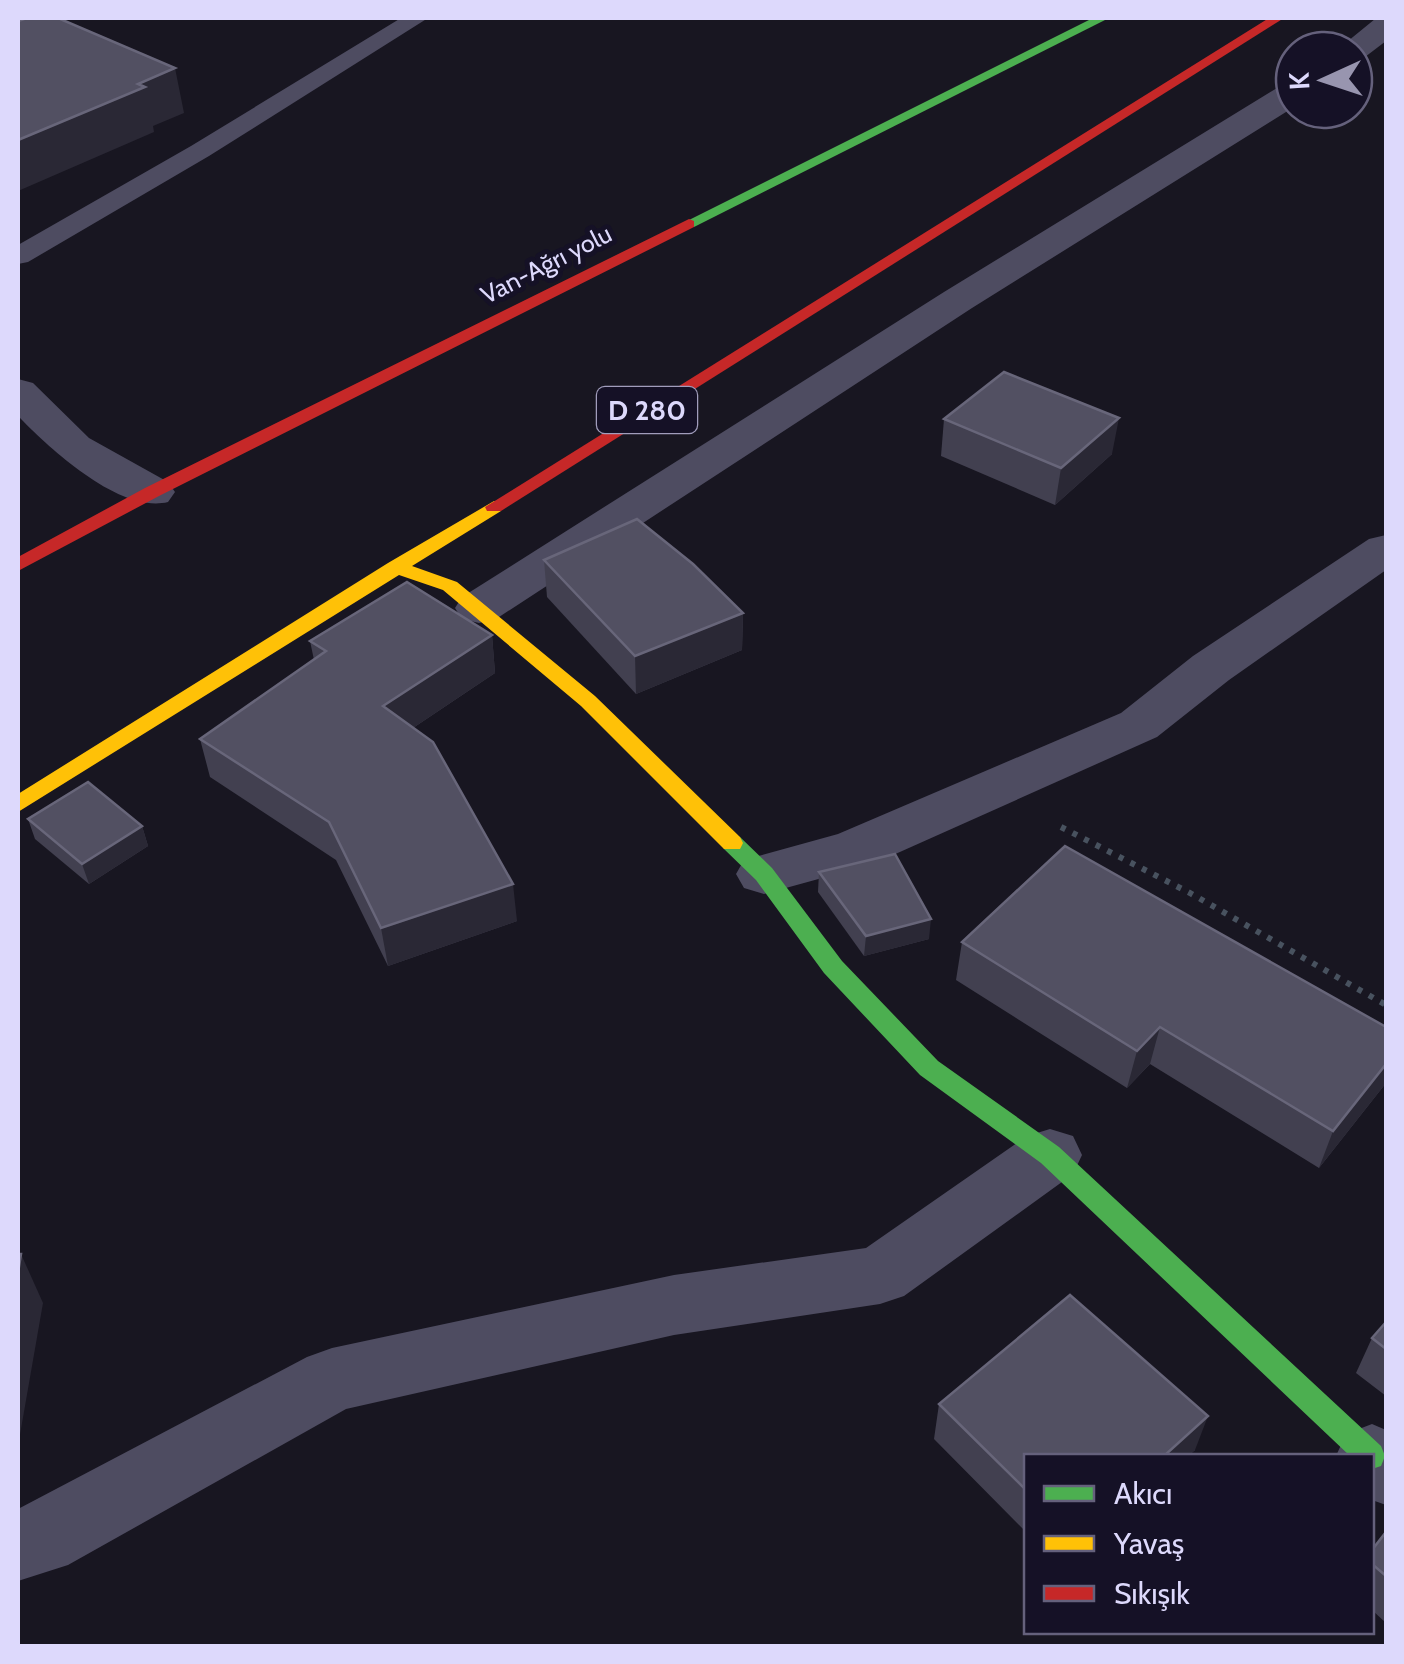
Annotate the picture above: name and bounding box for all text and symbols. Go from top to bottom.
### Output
north arrow [1274,30,1374,130]
text: K [1282,71,1316,91]
street label: Van-Ağrı yolu [476,218,616,310]
road number: D 280 [597,387,697,433]
legend [1024,1454,1374,1634]
text: Akıcı [1114,1475,1172,1512]
text: Yavaş [1113,1525,1184,1562]
text: Sıkışık [1114,1575,1190,1612]

